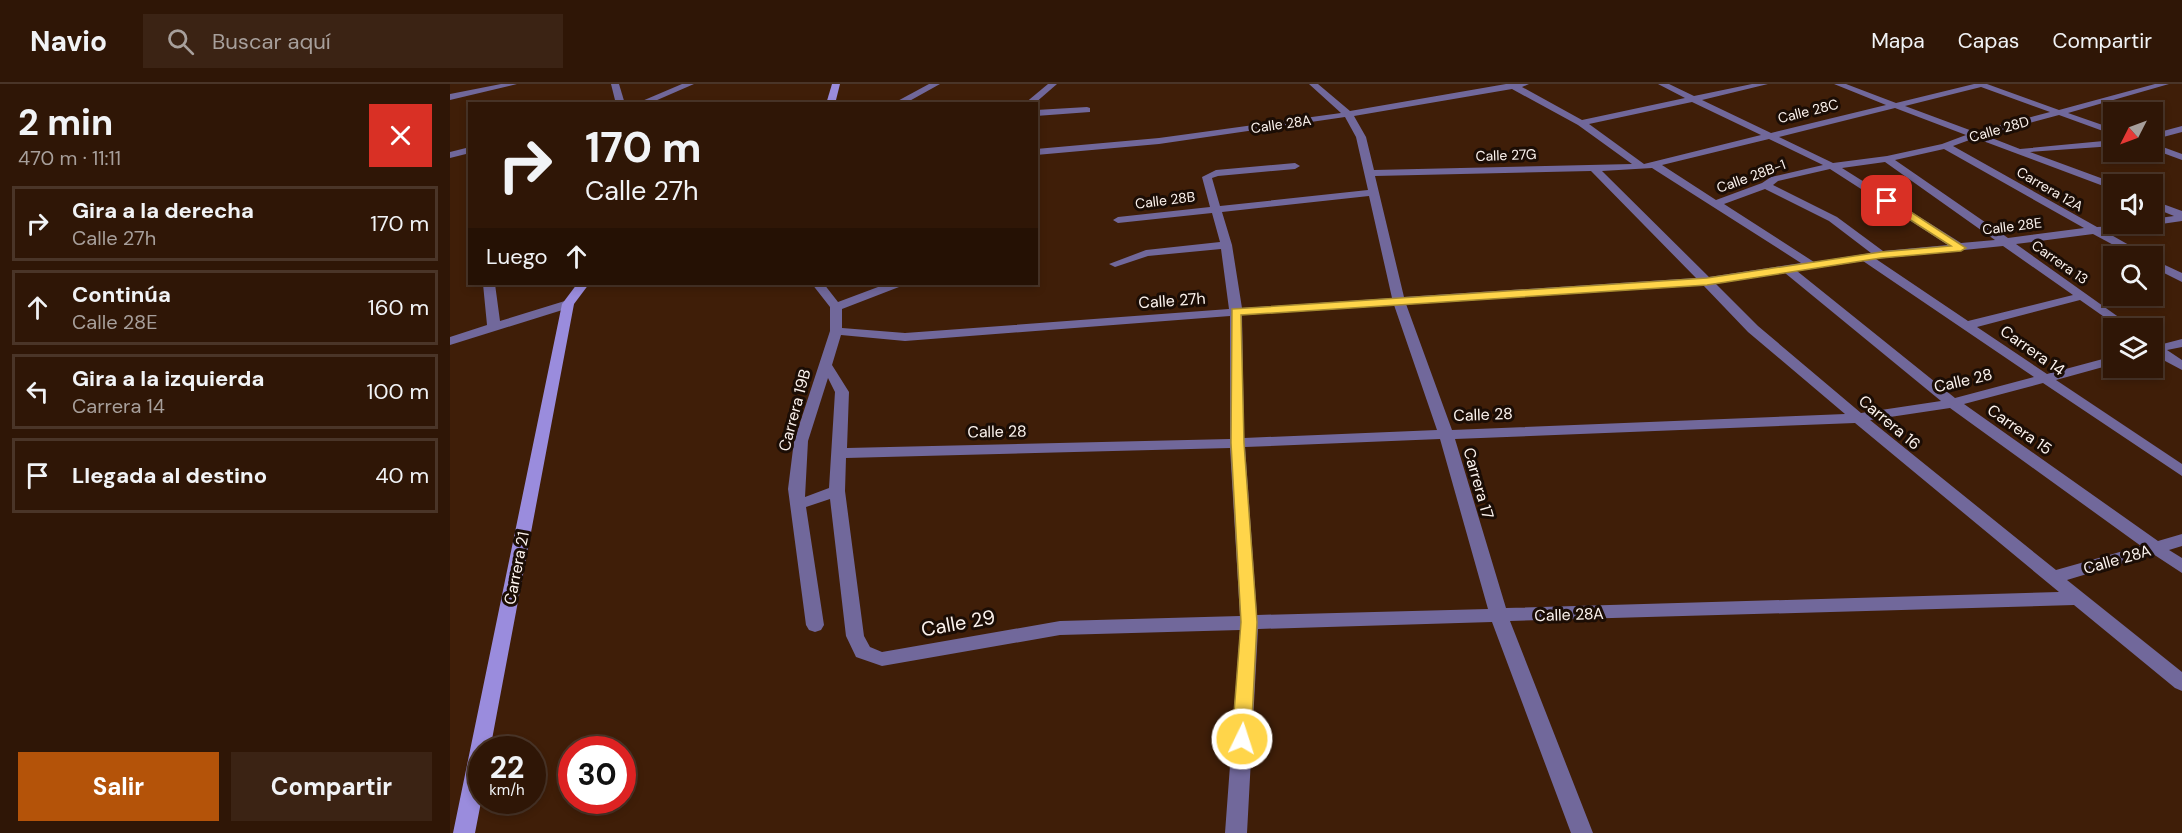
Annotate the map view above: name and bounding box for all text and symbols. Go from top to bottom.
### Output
search box [143,14,563,68]
text: Navio [30,23,107,60]
icon: search [164,25,197,58]
text: Buscar aquí [212,27,331,56]
text: Mapa [1871,27,1925,55]
text: Capas [1958,27,2019,55]
text: Compartir [2052,27,2152,55]
street label: Calle 28C [1776,95,1840,127]
text: 2 min [18,99,113,146]
north arrow [2103,102,2163,162]
map controls [2103,102,2163,378]
button: close [369,104,432,167]
street label: Calle 28A [1250,111,1312,137]
street label: Calle 28D [1967,112,2031,146]
text: 170 m [585,120,702,175]
icon: right [486,126,564,204]
text: 470 m · 11:11 [18,145,121,171]
street label: Calle 27G [1475,145,1537,165]
street label: Calle 28B-1 [1714,155,1788,197]
street label: Carrera 12A [2013,163,2087,215]
text: Calle 27h [585,173,699,208]
button: sound [2103,174,2163,234]
pin [1861,175,1912,226]
icon: arrive [1870,184,1903,217]
street label: Calle 28B [1134,187,1196,213]
text: Gira a la derecha [72,196,254,225]
icon: right [21,207,54,240]
text: 170 m [370,209,429,238]
street label: Calle 28E [1981,213,2043,239]
text: Calle 27h [72,225,156,251]
street label: Carrera 13 [2028,236,2092,288]
icon: ahead [560,240,593,273]
text: Luego [486,242,548,271]
button: search [2103,246,2163,306]
text: Continúa [72,280,171,309]
street label: Calle 27h [1138,288,1206,313]
icon: ahead [21,291,54,324]
text: 160 m [368,293,429,322]
text: Calle 28E [72,309,157,335]
button: layers [2103,318,2163,378]
street label: Carrera 14 [1996,320,2069,381]
text: Gira a la izquierda [72,364,264,393]
street label: Calle 28 [1932,364,1994,397]
street label: Carrera 19B [773,367,816,454]
icon: left [21,375,54,408]
text: 100 m [367,377,429,406]
street label: Carrera 16 [1854,390,1925,454]
text: Carrera 14 [72,393,165,419]
street label: Carrera 15 [1983,399,2056,459]
street label: Calle 28 [1453,403,1513,426]
street label: Calle 28 [967,420,1027,443]
street label: Carrera 17 [1458,445,1499,521]
icon: arrive [21,459,54,492]
text: Llegada al destino [72,461,267,490]
text: 40 m [375,461,429,490]
street label: Carrera 21 [499,530,534,606]
street label: Calle 28A [2081,540,2154,579]
street label: Calle 28A [1534,603,1604,626]
street label: Calle 29 [919,604,997,642]
position arrow [1210,707,1274,771]
speed limit sign: 30 [558,736,636,814]
text: 22 [490,748,524,787]
button: Salir [18,752,219,821]
button: Compartir [231,752,432,821]
text: km/h [489,780,525,800]

